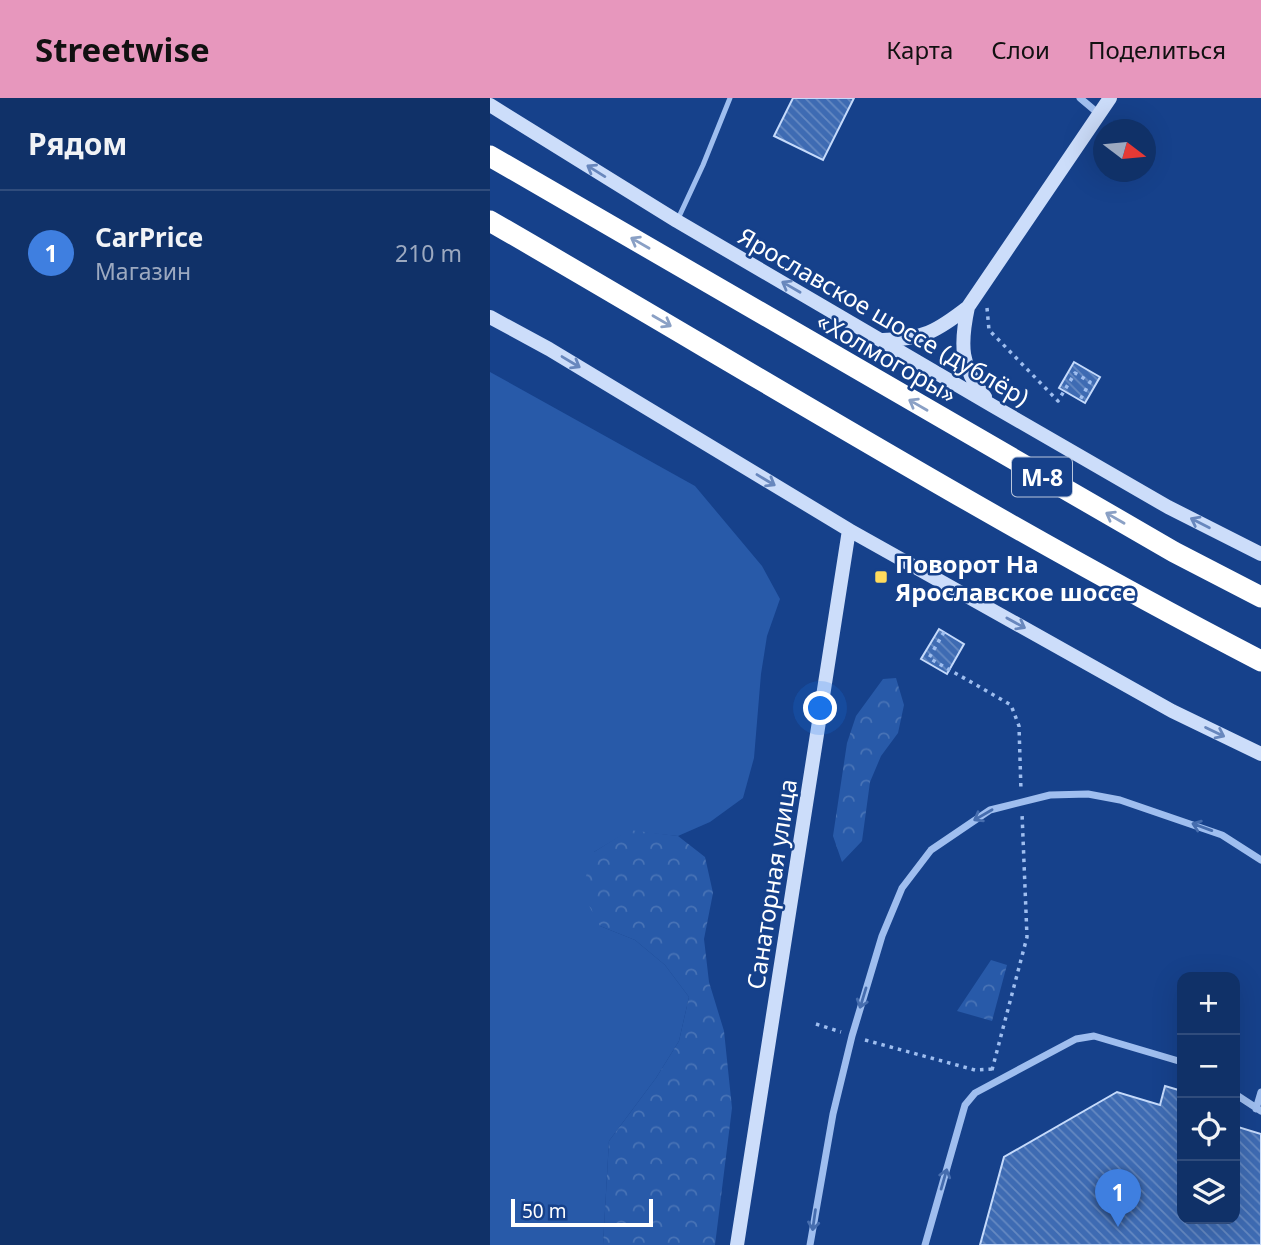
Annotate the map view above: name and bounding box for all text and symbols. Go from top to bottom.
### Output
text: Streetwise [35,27,210,72]
text: Карта [886,33,953,66]
text: Слои [991,33,1050,66]
text: Поделиться [1088,33,1226,66]
north arrow [1093,119,1156,182]
text: Рядом [28,123,127,164]
one-way arrow [586,163,606,177]
text: CarPrice [95,219,203,255]
street label: Ярославское шоссе (дублёр) [733,219,1035,413]
one-way arrow [630,236,650,250]
text: 1 [44,237,58,269]
text: 210 m [395,237,462,269]
text: Магазин [95,255,191,287]
one-way arrow [781,280,801,294]
street label: «Холмогоры» [811,304,963,410]
one-way arrow [652,315,672,329]
one-way arrow [560,356,580,370]
one-way arrow [908,398,928,412]
road number: М-8 [1012,458,1072,496]
one-way arrow [755,473,775,487]
one-way arrow [1105,511,1125,525]
one-way arrow [1190,516,1211,530]
place label: Поворот На Ярославское шоссе [895,547,1136,608]
marker: Поворот На Ярославское шоссе [873,569,889,585]
one-way arrow [1005,616,1025,630]
your location [803,691,837,725]
one-way arrow [1204,726,1225,739]
street label: Санаторная улица [738,776,804,992]
one-way arrow [973,808,993,822]
one-way arrow [1191,820,1213,832]
map controls [1177,972,1240,1224]
button: + [1177,972,1240,1035]
one-way arrow [856,987,869,1009]
button: − [1177,1035,1240,1098]
button: locate [1177,1098,1240,1161]
button: layers [1177,1161,1240,1224]
one-way arrow [938,1169,951,1191]
pin: 1 [1095,1169,1141,1227]
scale bar [511,1196,653,1228]
text: 50 m [522,1198,566,1224]
one-way arrow [807,1208,820,1231]

